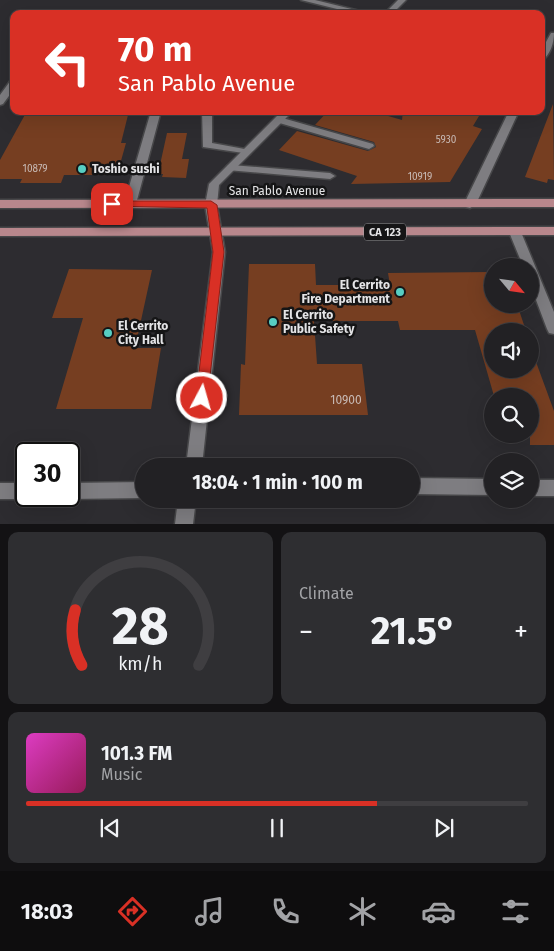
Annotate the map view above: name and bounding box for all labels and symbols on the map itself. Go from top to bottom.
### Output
house number: 5930 [436,134,457,146]
place label: Toshio sushi [92,162,160,176]
house number: 10879 [23,163,47,175]
marker: Toshio sushi [76,163,88,175]
house number: 10919 [408,171,432,183]
pin [91,183,133,225]
street label: San Pablo Avenue [229,184,325,198]
road number: CA 123 [364,223,406,240]
north arrow [484,258,539,312]
place label: El Cerrito Fire Department [301,278,390,306]
marker: El Cerrito Fire Department [394,286,406,298]
place label: El Cerrito Public Safety [283,308,355,336]
marker: El Cerrito Public Safety [267,316,279,328]
place label: El Cerrito City Hall [118,319,168,347]
marker: El Cerrito City Hall [102,327,114,339]
position arrow [175,371,227,423]
house number: 10900 [330,393,362,407]
speed limit sign: 30 [15,442,80,507]

